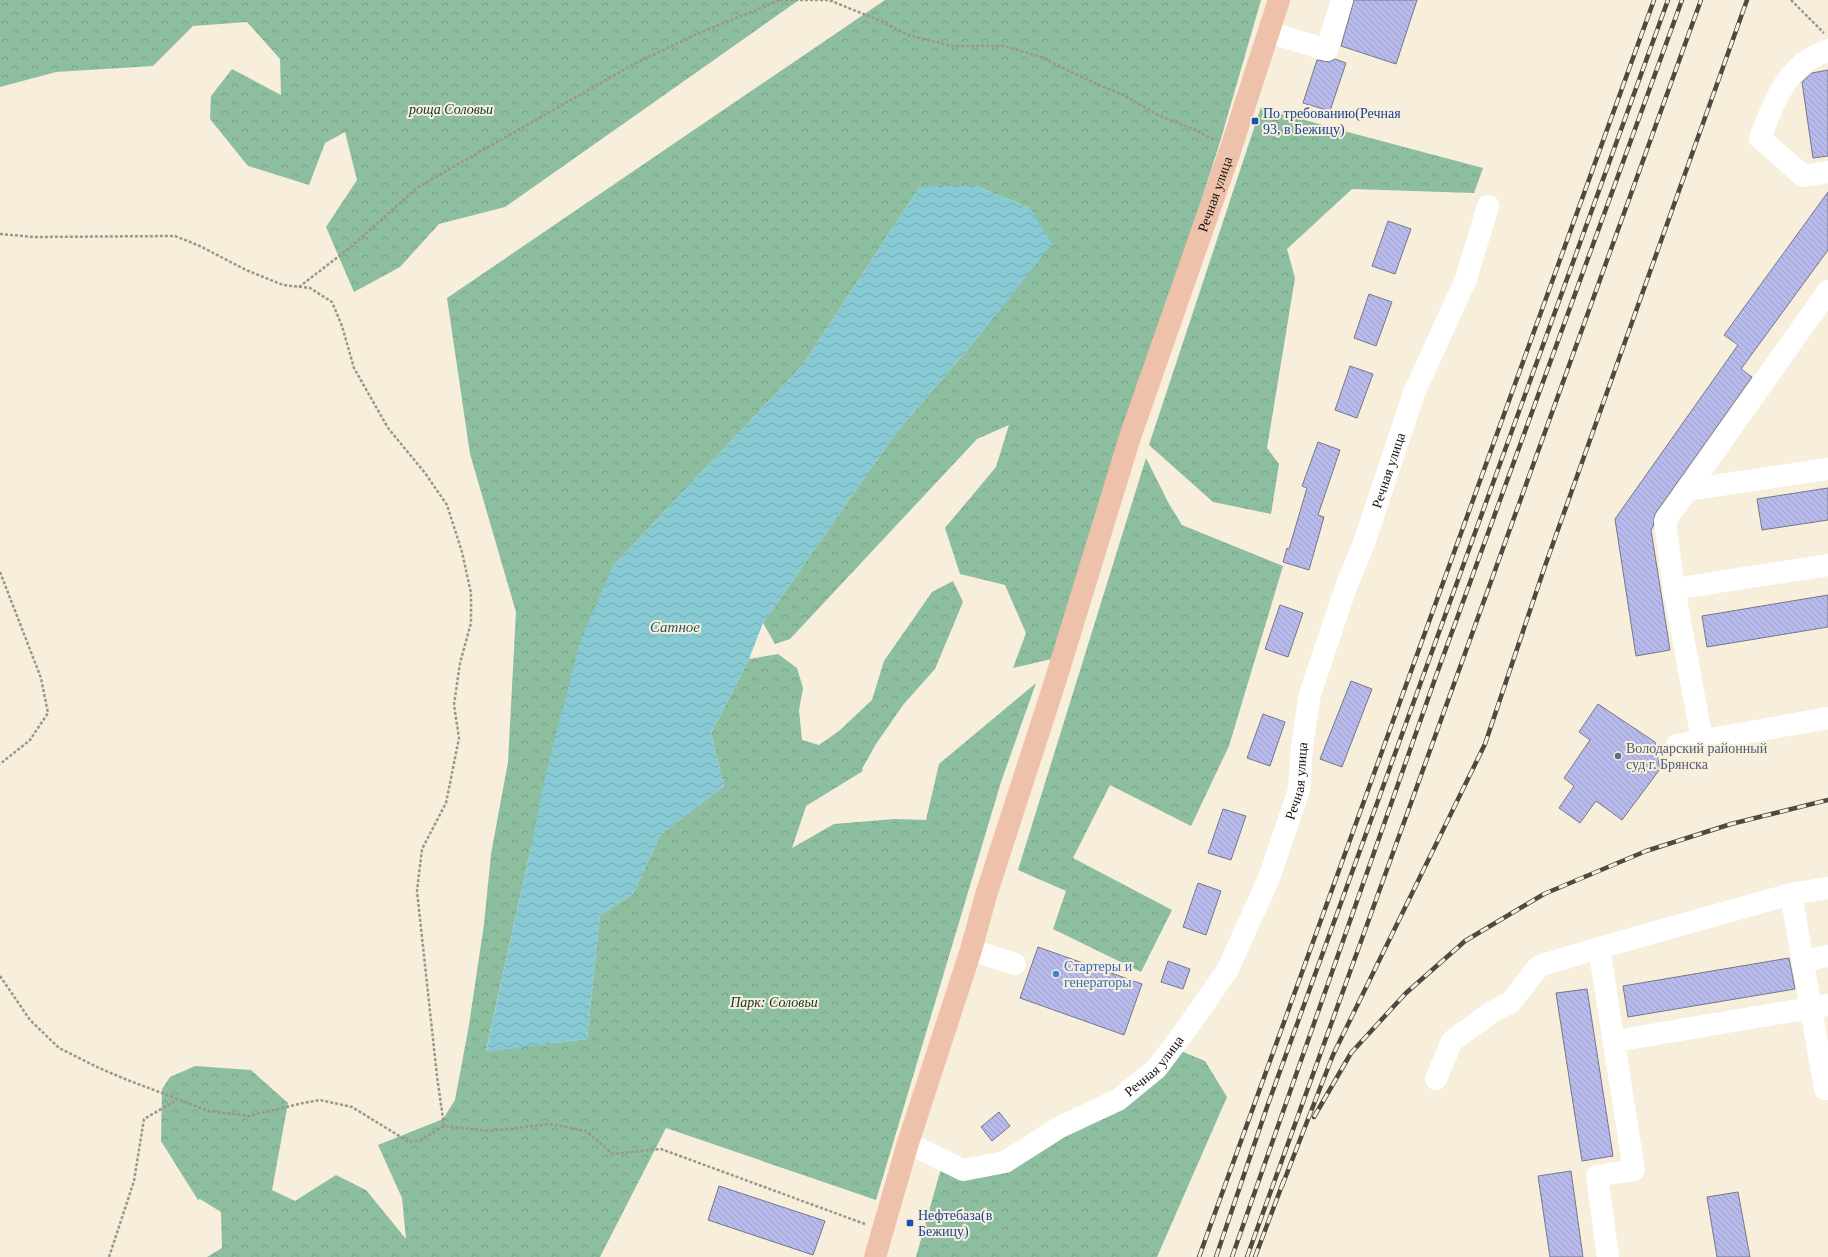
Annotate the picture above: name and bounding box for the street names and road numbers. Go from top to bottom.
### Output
street label: Речная улица [1195,154,1235,234]
street label: Речная улица [1369,430,1408,510]
street label: Речная улица [1282,740,1310,821]
street label: Речная улица [1121,1032,1187,1099]

